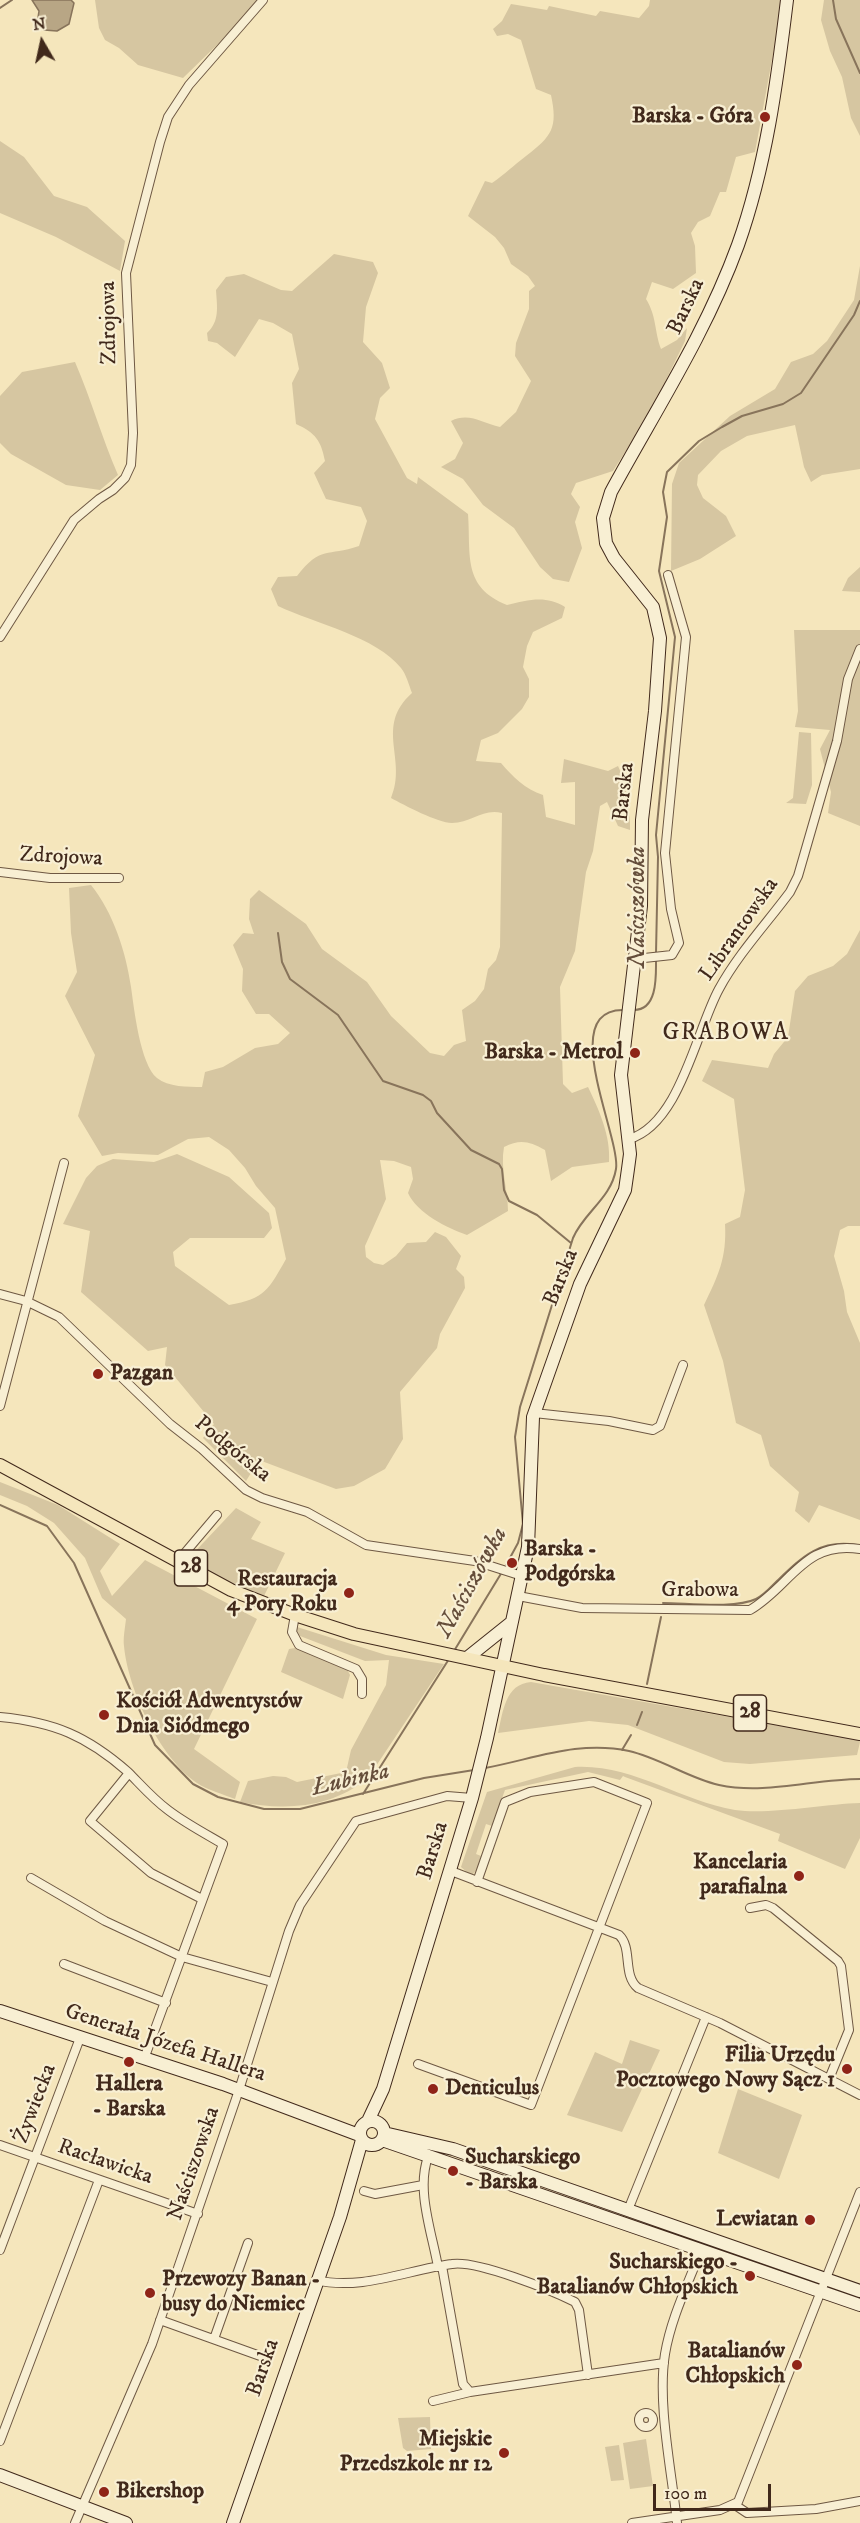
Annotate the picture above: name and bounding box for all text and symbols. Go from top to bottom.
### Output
north arrow [12,12,72,72]
text: N [31,13,47,35]
place label: Barska - Góra [632,104,753,130]
marker: Barska - Góra [758,110,772,124]
street label: Barska [663,275,711,339]
street label: Zdrojowa [96,281,124,365]
street label: Barska [609,761,641,823]
street label: Zdrojowa [19,843,103,873]
water label: Naściszówka [625,846,653,968]
street label: Librantowska [695,873,785,987]
district label: GRABOWA [663,1020,789,1048]
place label: Barska - Metrol [484,1040,623,1066]
marker: Barska - Metrol [628,1046,642,1060]
street label: Barska [539,1246,585,1310]
place label: Pazgan [110,1361,173,1387]
marker: Pazgan [91,1367,105,1381]
street label: Podgórska [188,1411,276,1489]
water label: Naściszówka [431,1523,515,1643]
place label: Barska - Podgórska [524,1537,615,1588]
road number: 28 [174,1550,207,1586]
marker: Barska - Podgórska [505,1556,519,1570]
place label: Restauracja 4 Pory Roku [227,1567,337,1618]
street label: Grabowa [661,1578,739,1604]
marker: Restauracja 4 Pory Roku [342,1586,356,1600]
place label: Kościół Adwentystów Dnia Siódmego [116,1689,302,1741]
road number: 28 [734,1695,766,1731]
marker: Kościół Adwentystów Dnia Siódmego [97,1708,111,1722]
water label: Łubinka [309,1758,393,1804]
street label: Barska [413,1819,455,1883]
place label: Kancelaria parafialna [693,1850,787,1902]
marker: Kancelaria parafialna [792,1869,806,1883]
street label: Generała Józefa Hallera [61,1999,269,2089]
place label: Filia Urzędu Pocztowego Nowy Sącz 1 [616,2043,835,2094]
marker: Hallera - Barska [122,2055,136,2069]
street label: Żywiecka [9,2061,63,2147]
marker: Filia Urzędu Pocztowego Nowy Sącz 1 [840,2062,854,2076]
place label: Hallera - Barska [93,2072,165,2124]
place label: Denticulus [445,2076,539,2102]
marker: Denticulus [426,2082,440,2096]
street label: Naściszowska [163,2104,227,2224]
street label: Racławicka [54,2134,156,2192]
place label: Sucharskiego - Barska [465,2145,580,2196]
marker: Sucharskiego - Barska [446,2164,460,2178]
place label: Lewiatan [716,2207,798,2233]
marker: Lewiatan [803,2213,817,2227]
place label: Sucharskiego - Batalianów Chłopskich [536,2250,738,2302]
place label: Przewozy Banan - busy do Niemiec [162,2267,320,2318]
marker: Sucharskiego - Batalianów Chłopskich [743,2269,757,2283]
marker: Przewozy Banan - busy do Niemiec [143,2286,157,2300]
street label: Barska [242,2336,286,2400]
place label: Batalianów Chłopskich [686,2339,785,2390]
marker: Batalianów Chłopskich [790,2358,804,2372]
place label: Miejskie Przedszkole nr 12 [340,2427,492,2478]
marker: Miejskie Przedszkole nr 12 [497,2446,511,2460]
scale bar [656,2472,774,2510]
place label: Bikershop [116,2479,204,2505]
text: 100 m [664,2483,707,2505]
marker: Bikershop [97,2485,111,2499]

